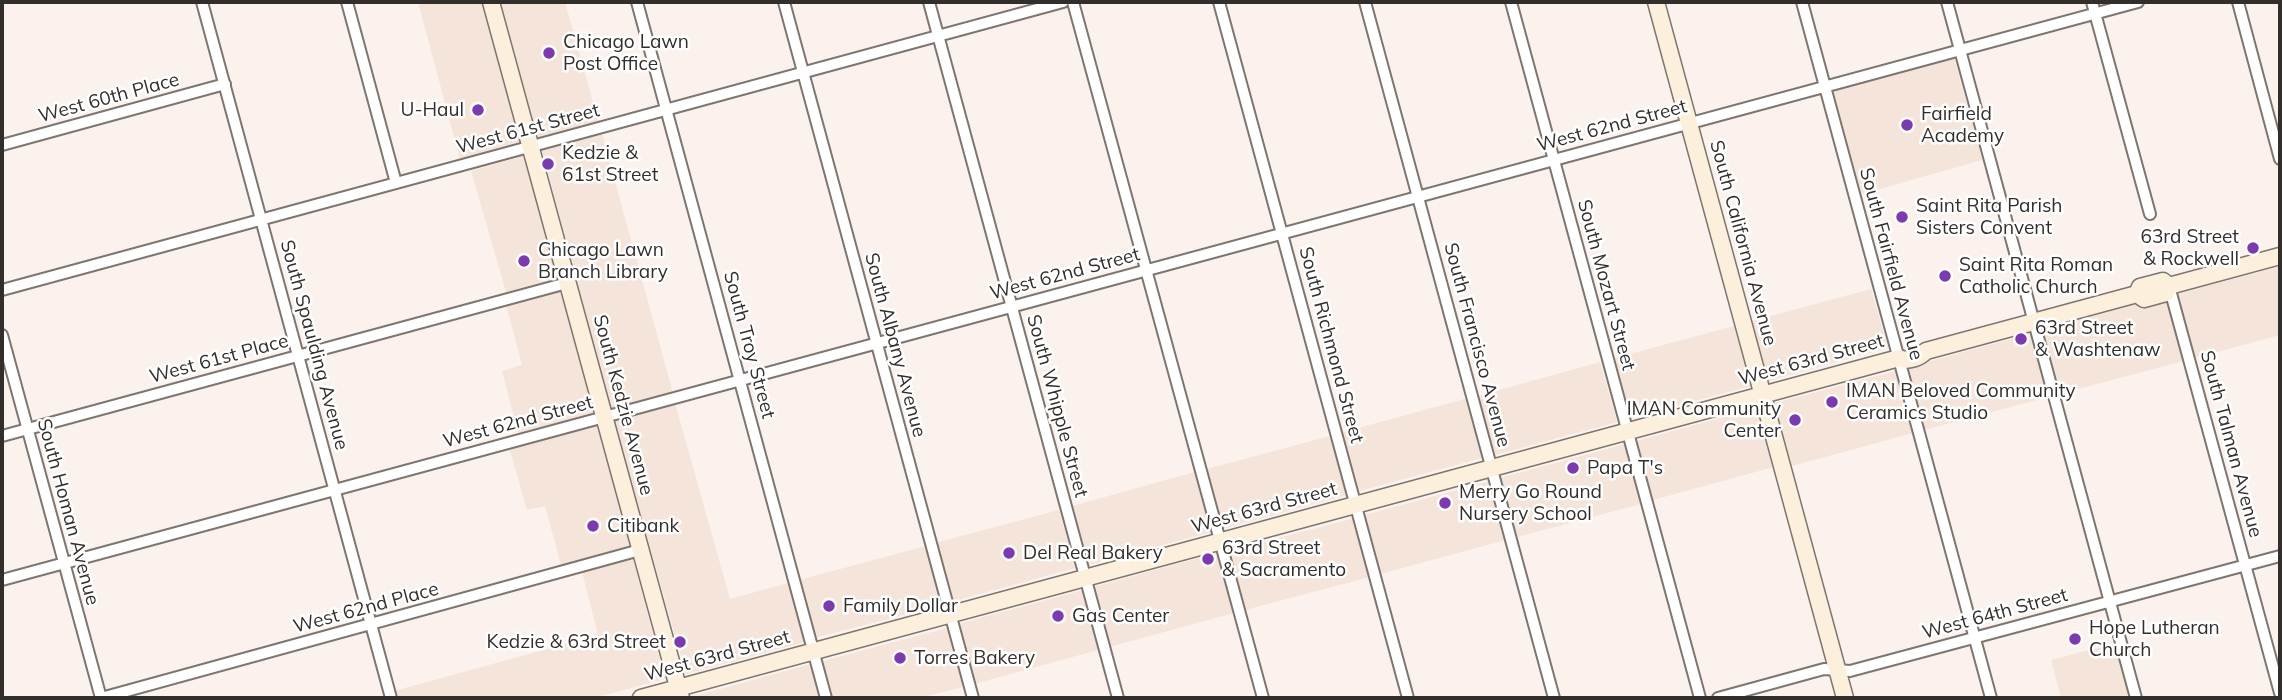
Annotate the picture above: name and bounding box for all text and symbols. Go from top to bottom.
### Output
place label: Chicago Lawn Post Office [563,31,689,75]
marker: Chicago Lawn Post Office [541,45,557,61]
street label: West 60th Place [36,68,182,128]
street label: West 62nd Street [1535,95,1689,157]
place label: U-Haul [401,99,464,121]
street label: West 61st Street [454,99,602,159]
marker: U-Haul [470,102,486,118]
place label: Fairfield Academy [1921,103,2004,147]
marker: Fairfield Academy [1899,117,1915,133]
street label: South California Avenue [1705,138,1781,348]
place label: Kedzie & 61st Street [562,142,658,186]
marker: Kedzie & 61st Street [540,156,556,172]
street label: South Fairfield Avenue [1854,165,1928,363]
place label: Saint Rita Parish Sisters Convent [1916,195,2062,239]
street label: South Mozart Street [1572,197,1640,373]
marker: Saint Rita Parish Sisters Convent [1894,209,1910,225]
place label: 63rd Street & Rockwell [2141,226,2239,270]
street label: South Spaulding Avenue [275,238,353,452]
place label: Chicago Lawn Branch Library [538,239,668,283]
street label: South Francisco Avenue [1439,240,1515,450]
marker: 63rd Street & Rockwell [2245,240,2261,256]
street label: West 62nd Street [988,243,1142,305]
street label: South Richmond Street [1294,244,1368,446]
street label: South Albany Avenue [859,250,931,440]
marker: Chicago Lawn Branch Library [516,253,532,269]
place label: Saint Rita Roman Catholic Church [1959,254,2113,298]
marker: Saint Rita Roman Catholic Church [1937,268,1953,284]
street label: South Troy Street [718,269,780,421]
street label: South Kedzie Avenue [588,312,658,498]
street label: South Whipple Street [1022,312,1092,500]
place label: 63rd Street & Washtenaw [2035,317,2161,361]
street label: West 61st Place [147,330,291,388]
street label: West 63rd Street [1736,330,1886,390]
marker: 63rd Street & Washtenaw [2013,331,2029,347]
street label: South Talman Avenue [2195,348,2267,540]
place label: IMAN Beloved Community Ceramics Studio [1846,380,2075,424]
street label: West 62nd Street [441,391,595,453]
marker: IMAN Beloved Community Ceramics Studio [1824,394,1840,410]
place label: IMAN Community Center [1627,398,1781,442]
marker: IMAN Community Center [1787,412,1803,428]
street label: South Homan Avenue [32,416,104,608]
place label: Papa T's [1587,457,1663,479]
marker: Papa T's [1565,460,1581,476]
street label: West 63rd Street [1189,478,1339,538]
place label: Merry Go Round Nursery School [1459,481,1602,525]
marker: Merry Go Round Nursery School [1437,495,1453,511]
place label: Citibank [607,515,679,537]
marker: Citibank [585,518,601,534]
place label: 63rd Street & Sacramento [1222,537,1346,581]
place label: Del Real Bakery [1023,542,1163,564]
marker: Del Real Bakery [1001,545,1017,561]
marker: 63rd Street & Sacramento [1200,551,1216,567]
street label: West 62nd Place [291,578,441,638]
street label: West 64th Street [1920,584,2070,644]
place label: Family Dollar [843,595,958,617]
marker: Family Dollar [821,598,837,614]
place label: Gas Center [1072,605,1169,627]
marker: Gas Center [1050,608,1066,624]
place label: Hope Lutheran Church [2089,617,2220,661]
street label: West 63rd Street [642,626,792,686]
place label: Kedzie & 63rd Street [487,631,666,653]
marker: Hope Lutheran Church [2067,631,2083,647]
marker: Kedzie & 63rd Street [672,634,688,650]
place label: Torres Bakery [914,647,1035,669]
marker: Torres Bakery [892,650,908,666]

